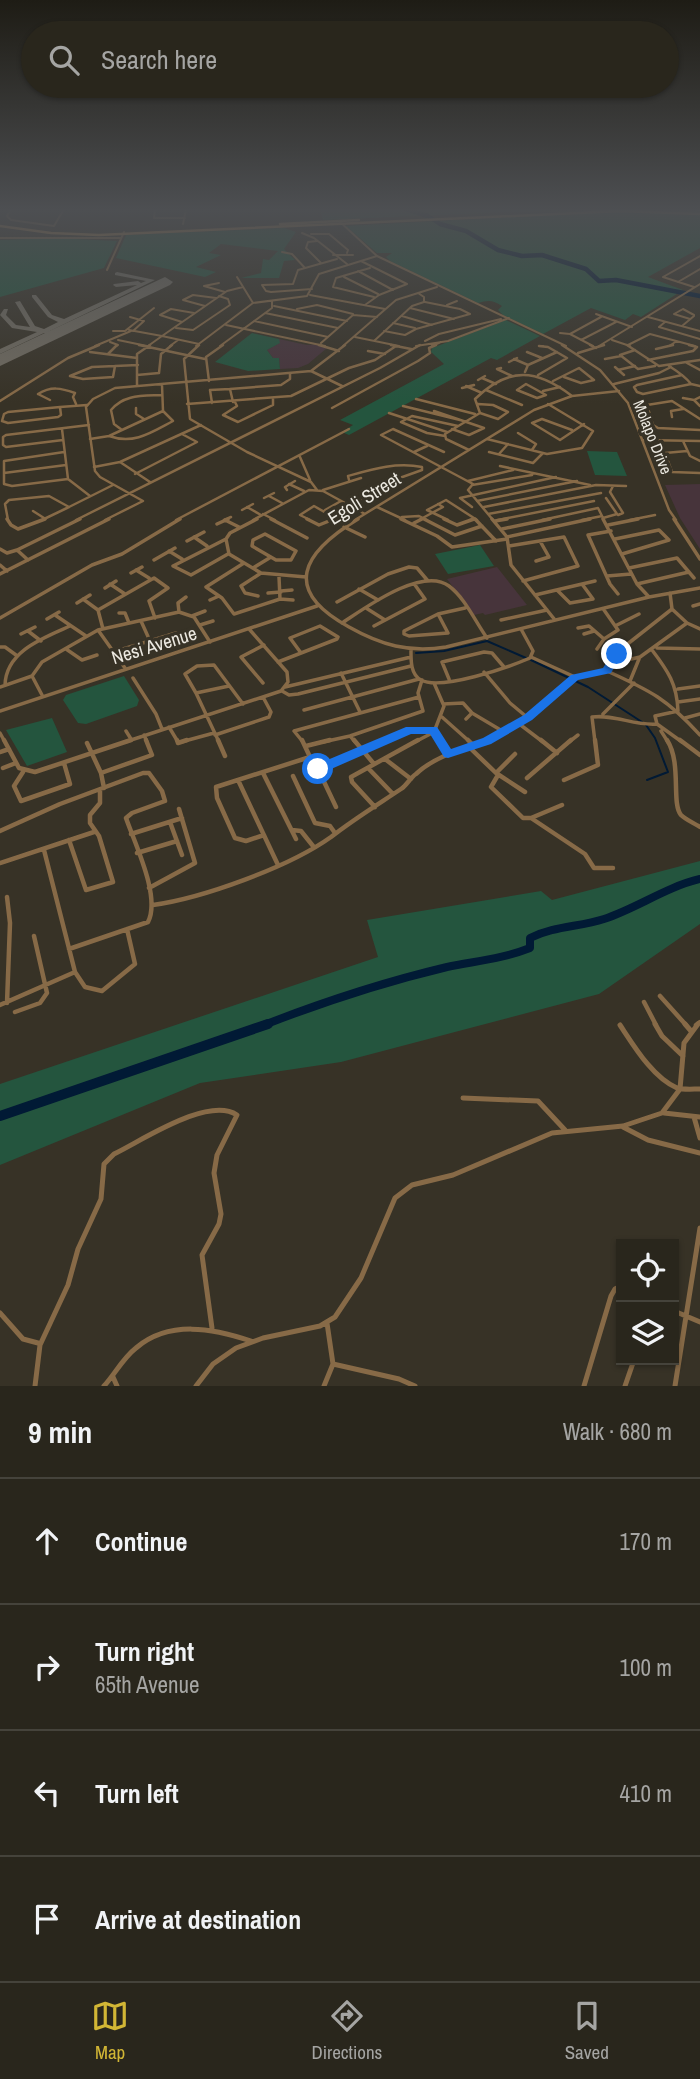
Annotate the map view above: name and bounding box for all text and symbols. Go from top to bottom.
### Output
search box [21,21,679,98]
icon: search [45,41,83,79]
text: Search here [101,42,217,77]
street label: Molapo Drive [628,397,678,477]
street label: Egoli Street [323,465,406,531]
street label: Nesi Avenue [108,620,200,670]
route end [601,638,632,669]
route start [302,753,333,784]
map controls [616,1239,679,1365]
button: locate [616,1239,679,1302]
button: layers [616,1302,679,1365]
text: 9 min [28,1412,92,1452]
text: Walk · 680 m [563,1416,672,1447]
icon: ahead [28,1522,66,1560]
text: Continue [95,1524,187,1559]
text: 170 m [620,1526,672,1557]
text: Turn right [95,1634,194,1669]
icon: right [28,1648,66,1686]
text: 100 m [620,1652,672,1683]
text: 65th Avenue [95,1669,200,1700]
icon: left [28,1774,66,1812]
text: Turn left [95,1776,179,1811]
text: 410 m [620,1778,672,1809]
icon: arrive [28,1900,66,1938]
text: Arrive at destination [95,1902,301,1937]
tab: Map [91,1997,129,2065]
tab: Directions [311,1997,382,2065]
tab: Saved [565,1997,609,2065]

